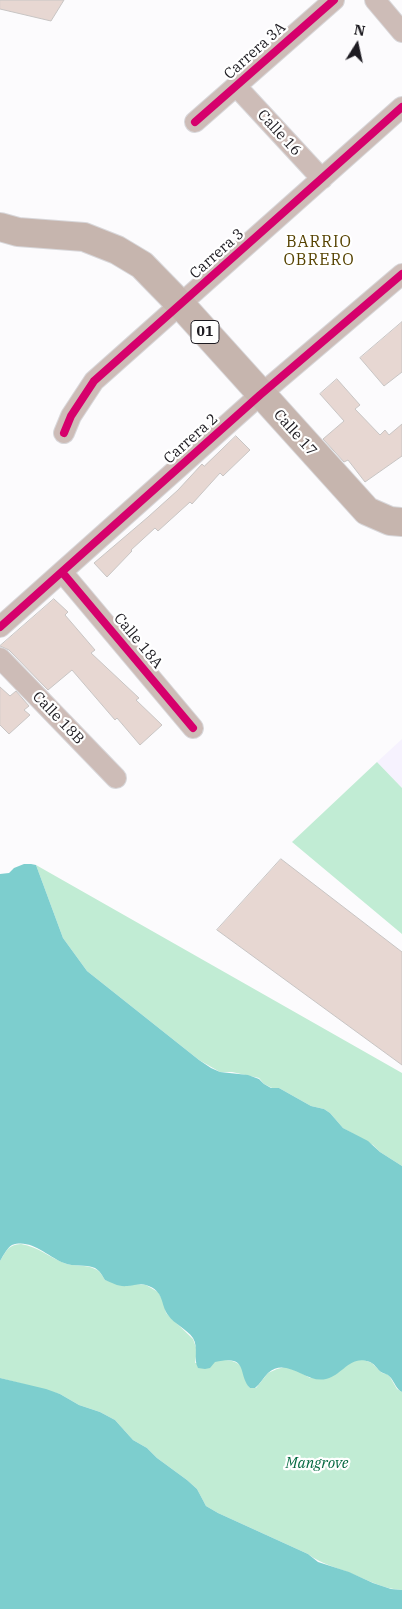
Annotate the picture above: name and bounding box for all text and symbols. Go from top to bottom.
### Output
street label: Carrera 3A [220,19,290,83]
north arrow [332,20,382,70]
text: N [353,20,367,40]
street label: Calle 16 [253,106,305,160]
street label: Carrera 3 [186,225,248,283]
district label: BARRIO OBRERO [283,232,355,270]
road number: 01 [191,321,219,344]
street label: Calle 17 [269,406,321,460]
street label: Carrera 2 [160,410,222,468]
street label: Calle 18A [110,610,166,672]
street label: Calle 18B [28,688,88,748]
park label: Mangrove [286,1455,348,1473]

